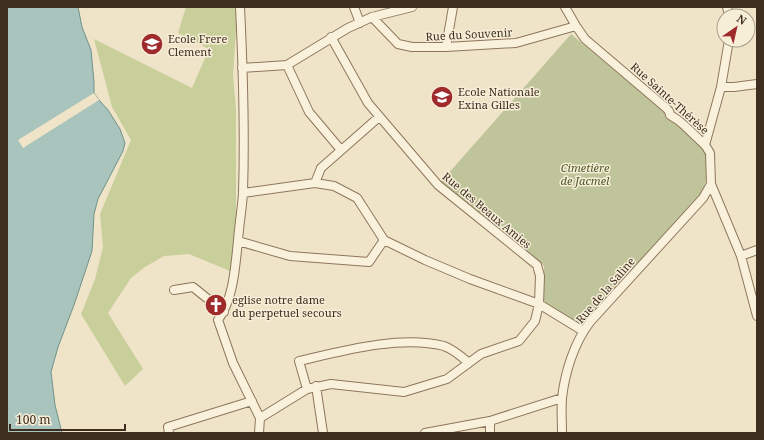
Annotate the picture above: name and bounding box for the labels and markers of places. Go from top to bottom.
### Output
school or university icon: Ecole Frere Clement [139,31,165,57]
place label: Ecole Frere Clement [168,31,228,59]
school or university icon: Ecole Nationale Exina Gilles [429,84,455,110]
place label: Ecole Nationale Exina Gilles [458,84,540,112]
church icon: eglise notre dame du perpetuel secours [203,292,229,318]
place label: eglise notre dame du perpetuel secours [232,292,342,320]

